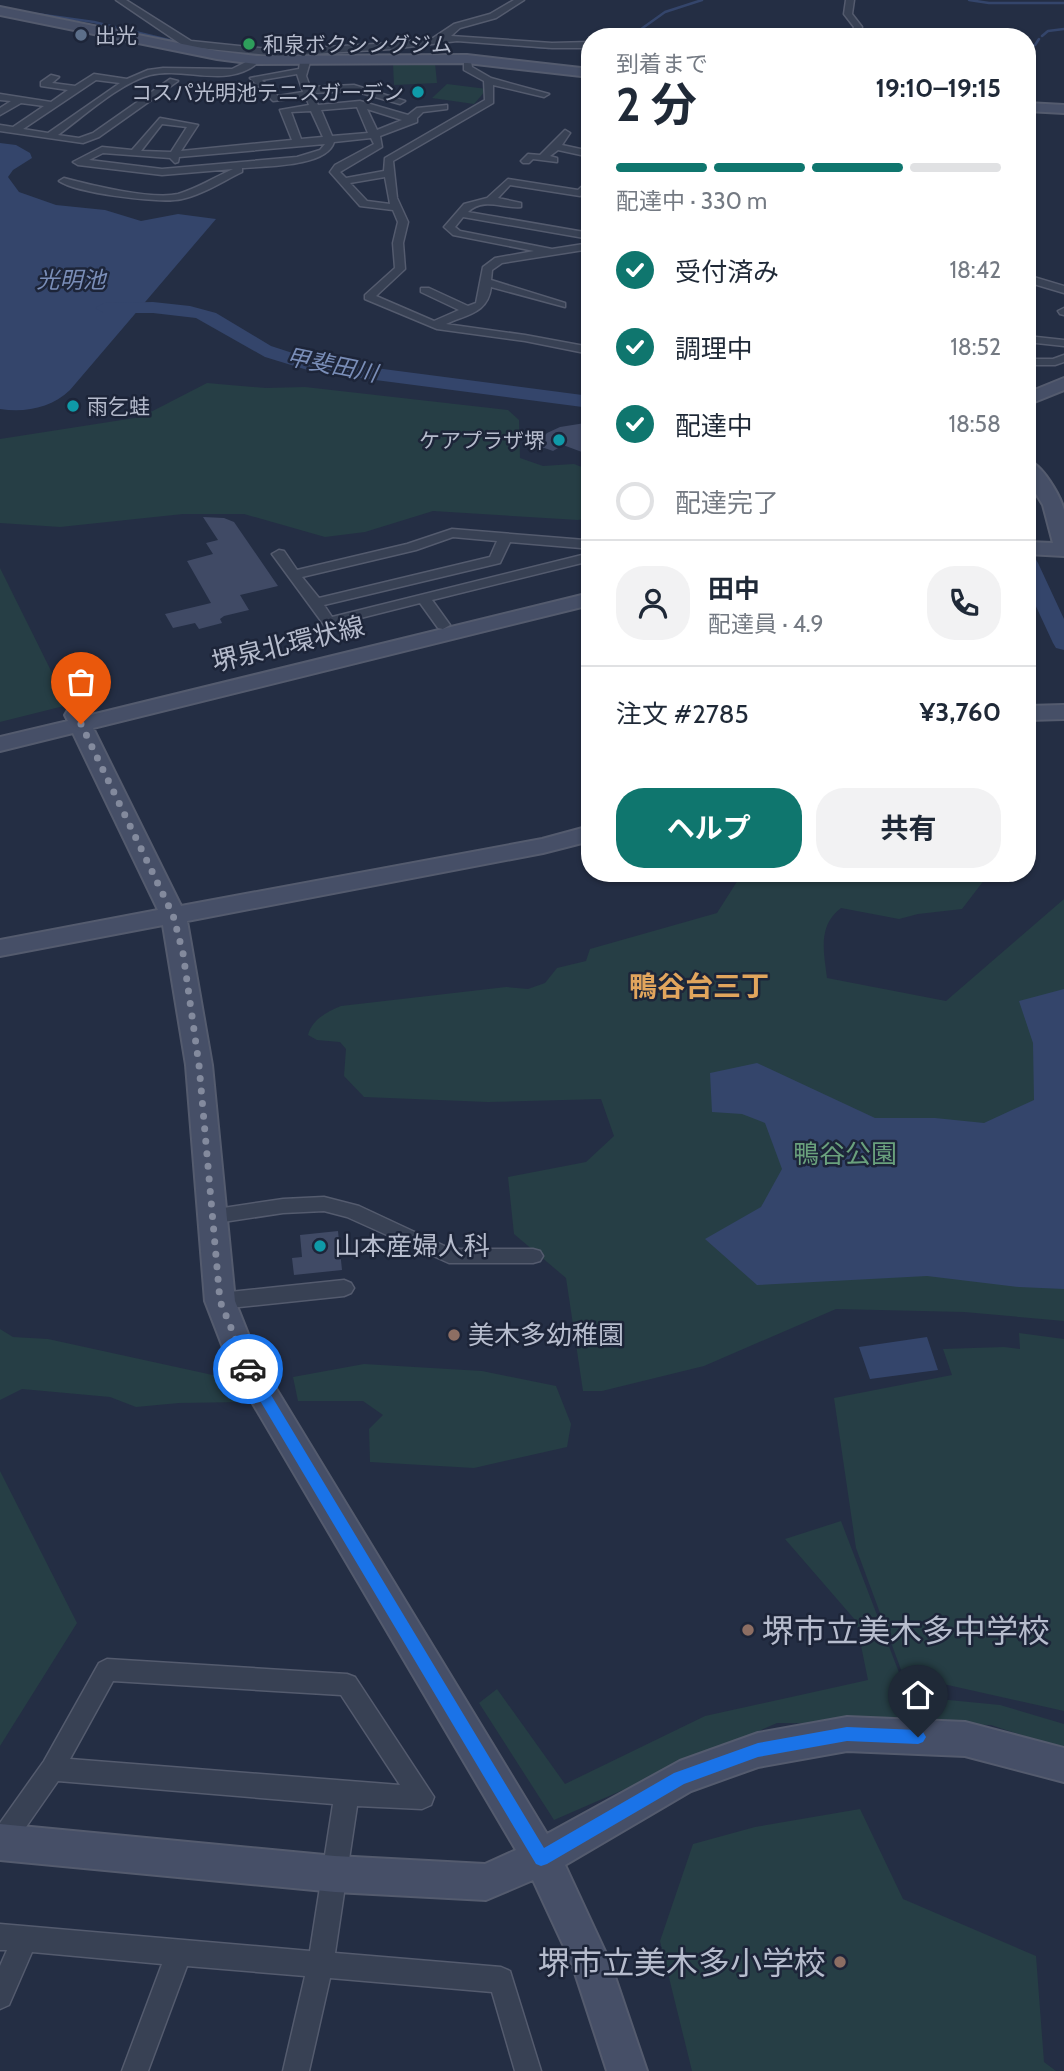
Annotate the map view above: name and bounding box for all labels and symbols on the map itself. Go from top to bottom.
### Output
place label: 出光 [95,23,137,48]
marker: 出光 [73,27,89,43]
place label: 和泉ボクシングジム [263,32,452,57]
marker: 和泉ボクシングジム [241,36,257,52]
place label: コスパ光明池テニスガーデン [131,80,404,105]
marker: コスパ光明池テニスガーデン [410,84,426,100]
water label: 光明池 [37,266,108,294]
water label: 甲斐田川 [284,342,383,388]
place label: 雨乞蛙 [87,394,150,419]
marker: 雨乞蛙 [65,398,81,414]
place label: ケアプラザ堺 [419,428,545,453]
marker: ケアプラザ堺 [551,432,567,448]
street label: 堺泉北環状線 [208,610,368,678]
pin [51,652,111,724]
district label: 鴨谷台三丁 [629,969,769,1003]
park label: 鴨谷公園 [793,1138,897,1170]
place label: 山本産婦人科 [334,1230,490,1262]
marker: 山本産婦人科 [312,1238,328,1254]
place label: 美木多幼稚園 [468,1319,624,1351]
marker: 美木多幼稚園 [446,1327,462,1343]
courier [213,1334,283,1404]
place label: 堺市立美木多中学校 [762,1611,1050,1650]
marker: 堺市立美木多中学校 [740,1622,756,1638]
pin [888,1665,948,1737]
place label: 堺市立美木多小学校 [538,1943,826,1982]
marker: 堺市立美木多小学校 [832,1954,848,1970]

